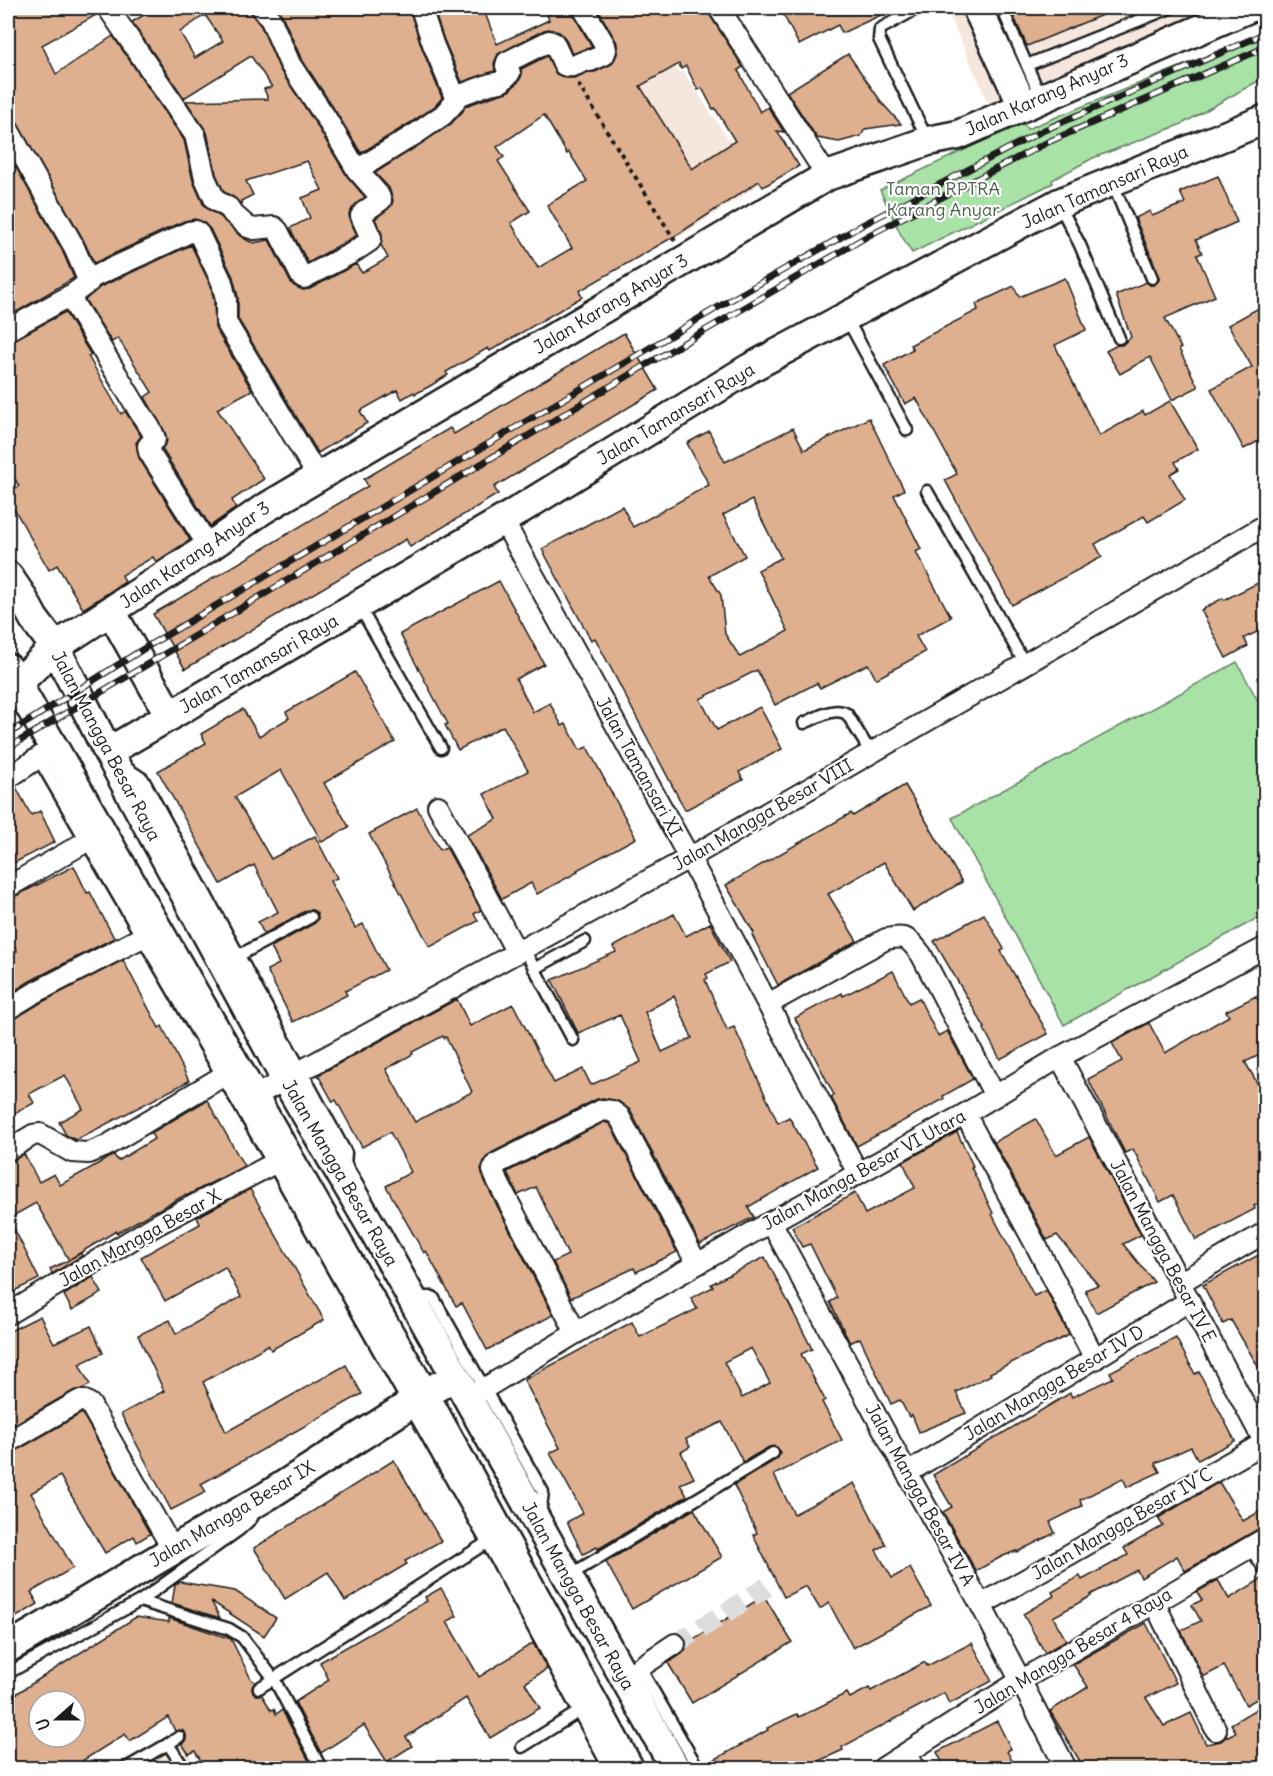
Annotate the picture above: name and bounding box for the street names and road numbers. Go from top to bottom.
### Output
street label: Jalan Karang Anyar 3 [962,48,1132,141]
street label: Jalan Tamansari Raya [1018,140,1192,234]
street label: Jalan Karang Anyar 3 [529,248,692,359]
street label: Jalan Tamansari Raya [593,357,759,470]
street label: Jalan Karang Anyar 3 [115,496,274,613]
street label: Jalan Tamansari Raya [175,609,342,718]
street label: Jalan Mangga Besar Raya [47,647,166,845]
street label: Jalan Tamansari XI [591,693,688,841]
street label: Jalan Mangga Besar VIII [668,753,857,876]
street label: Jalan Mangga Besar Raya [278,1075,403,1270]
street label: Jalan Manga Besar VI Utara [758,1104,970,1235]
street label: Jalan Mangga Besar IV E [1105,1155,1221,1346]
street label: Jalan Mangga Besar X [55,1183,225,1292]
street label: Jalan Mangga Besar IV D [960,1320,1148,1445]
street label: Jalan Mangga Besar IV A [861,1400,980,1590]
street label: Jalan Mangga Besar IX [145,1455,319,1572]
street label: Jalan Mangga Besar IV C [1027,1462,1216,1585]
street label: Jalan Mangga Besar Raya [517,1498,640,1694]
street label: Jalan Mangga Besar 4 Raya [970,1582,1176,1719]

